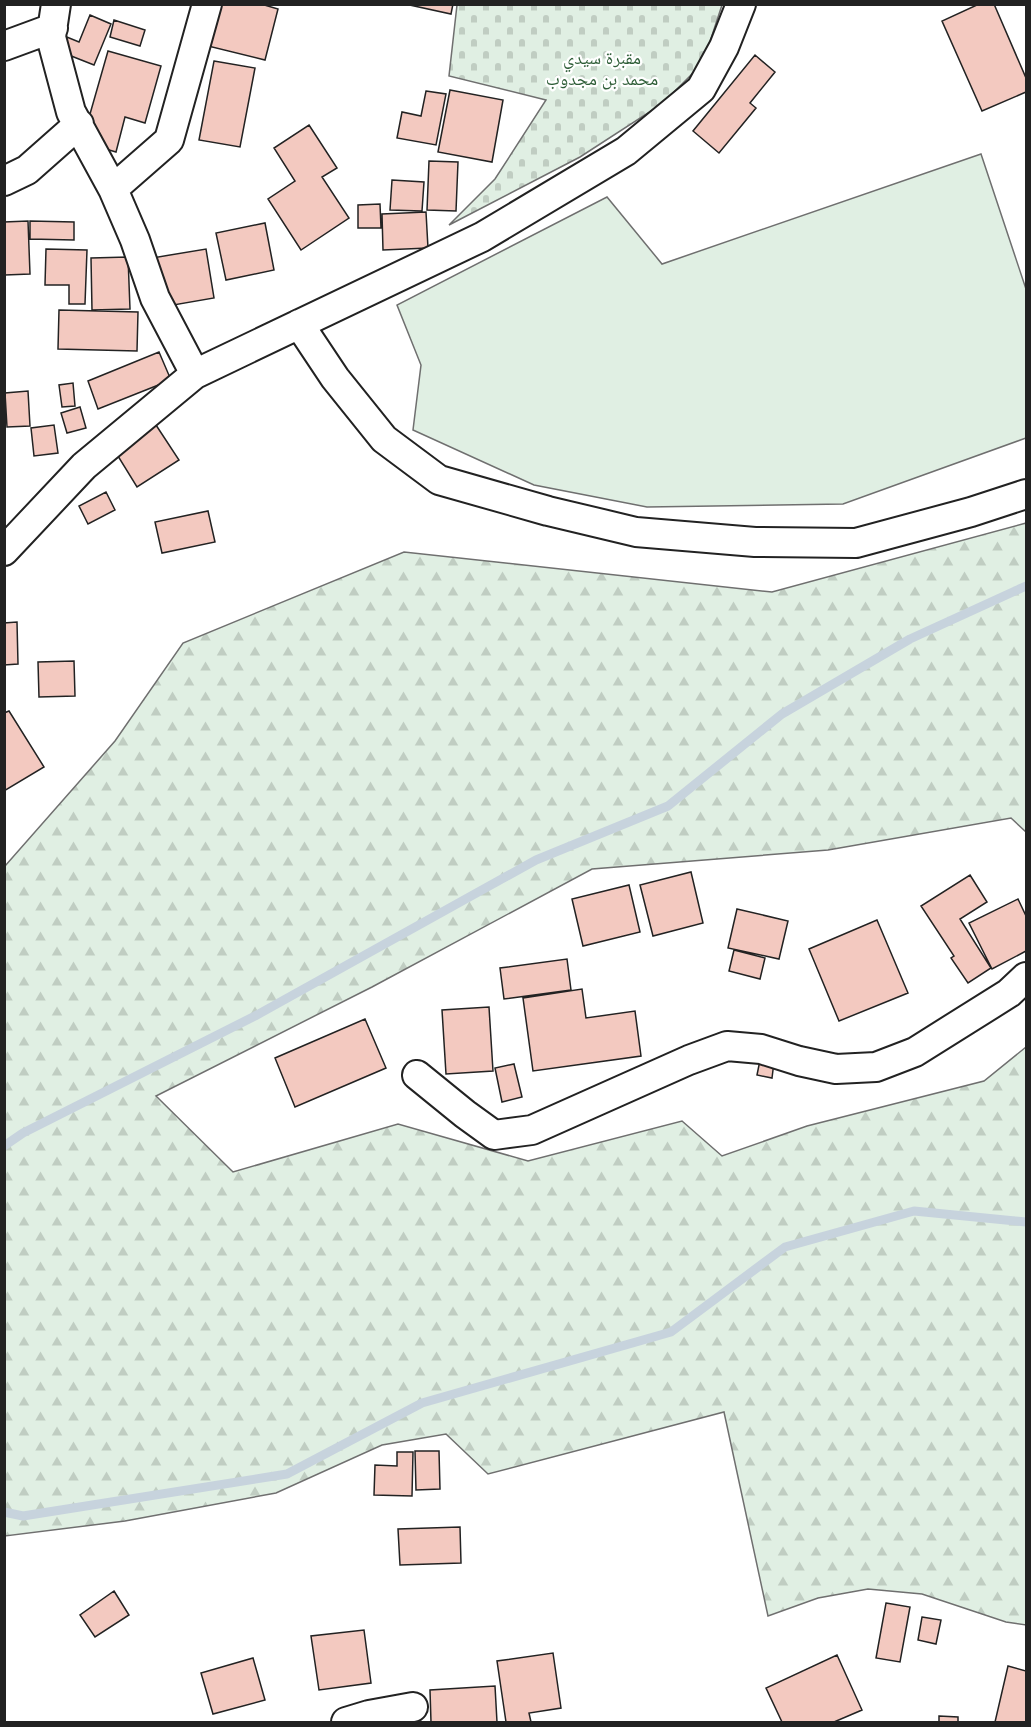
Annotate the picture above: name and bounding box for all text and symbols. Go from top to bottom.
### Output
park label: مقبرة سيدي محمد بن مجدوب [546,46,658,91]

